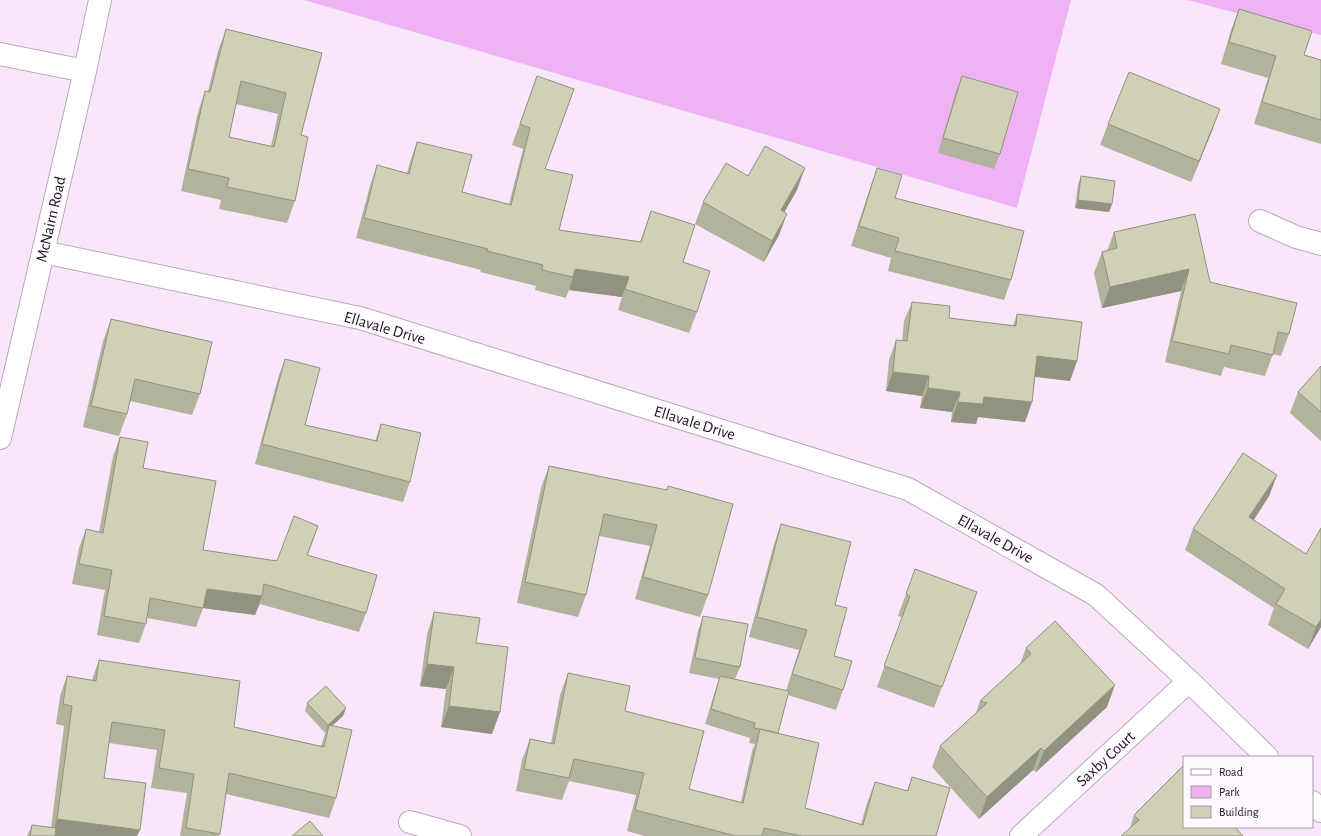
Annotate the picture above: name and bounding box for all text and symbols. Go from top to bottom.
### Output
street label: McNairn Road [33,175,69,264]
street label: Ellavale Drive [342,309,427,347]
street label: Ellavale Drive [652,403,737,443]
street label: Ellavale Drive [955,512,1036,566]
street label: Saxby Court [1073,728,1139,790]
legend [1183,756,1313,828]
text: Road [1219,766,1243,778]
text: Park [1219,786,1240,798]
text: Building [1219,806,1259,818]

